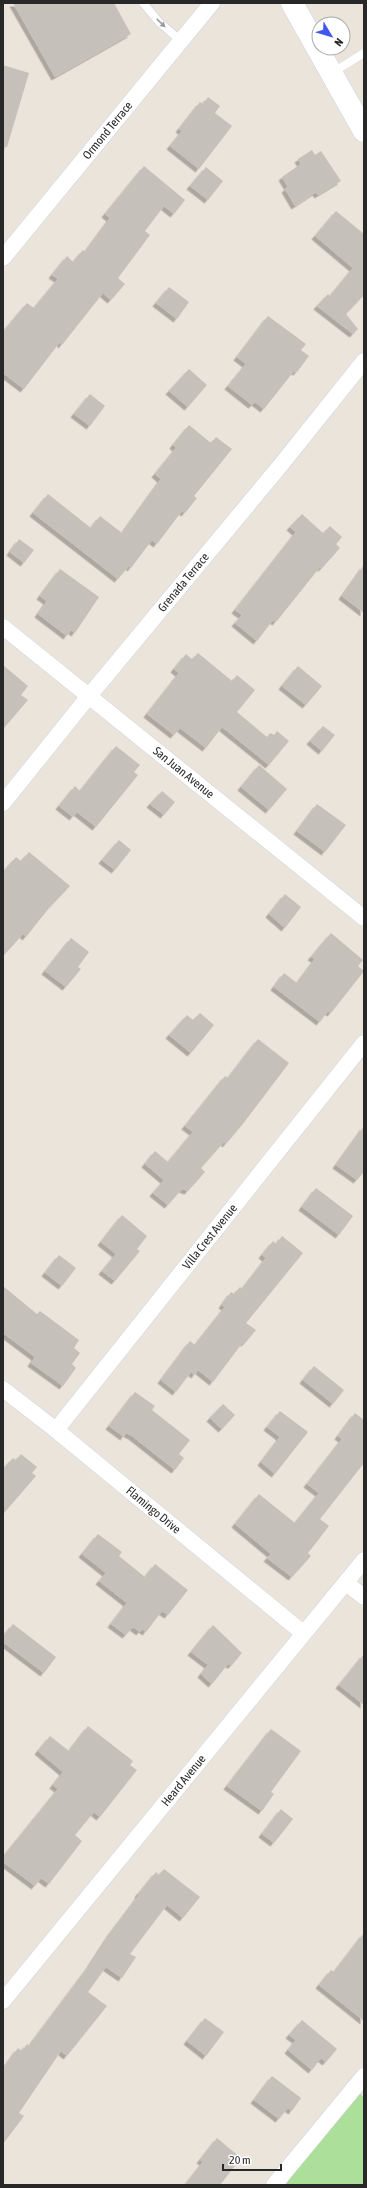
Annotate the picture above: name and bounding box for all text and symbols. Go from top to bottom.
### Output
north arrow [311,16,351,56]
one-way arrow [156,18,166,28]
text: N [332,36,346,48]
street label: Ormond Terrace [80,99,135,162]
street label: Grenada Terrace [155,550,212,615]
street label: San Juan Avenue [150,744,217,801]
street label: Villa Crest Avenue [180,1201,240,1272]
street label: Flamingo Drive [123,1484,183,1536]
street label: Heard Avenue [158,1752,209,1809]
scale bar [223,2146,281,2172]
text: 20 m [229,2153,251,2167]

